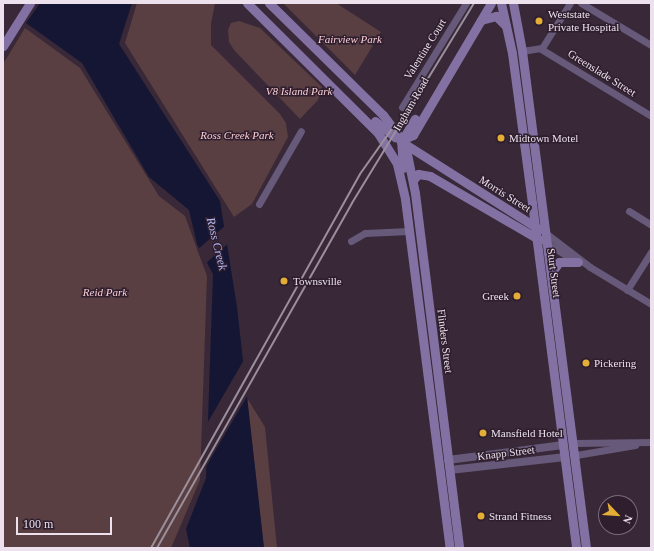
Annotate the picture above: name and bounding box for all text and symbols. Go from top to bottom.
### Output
place label: Weststate Private Hospital [548,8,619,34]
marker: Weststate Private Hospital [533,15,545,27]
street label: Valentine Court [401,16,449,82]
park label: Fairview Park [318,32,382,46]
street label: Greenslade Street [565,47,639,99]
street label: Ingham Road [390,75,432,133]
park label: V8 Island Park [266,84,332,98]
park label: Ross Creek Park [200,128,274,142]
place label: Midtown Motel [509,131,578,145]
marker: Midtown Motel [496,133,506,143]
street label: Morris Street [477,173,533,215]
water label: Ross Creek [202,216,230,272]
street label: Sturt Street [544,247,564,299]
place label: Townsville [293,274,342,288]
marker: Townsville [278,275,290,287]
park label: Reid Park [83,285,127,299]
place label: Greek [482,289,509,303]
marker: Greek [512,291,522,301]
street label: Flinders Street [435,308,455,374]
place label: Pickering [594,356,636,370]
marker: Pickering [581,358,591,368]
place label: Mansfield Hotel [491,426,563,440]
marker: Mansfield Hotel [478,428,488,438]
street label: Knapp Street [477,443,535,463]
north arrow [598,495,638,535]
scale bar [18,509,114,535]
place label: Strand Fitness [489,509,552,523]
marker: Strand Fitness [476,511,486,521]
text: N [621,514,635,526]
text: 100 m [23,517,53,531]

